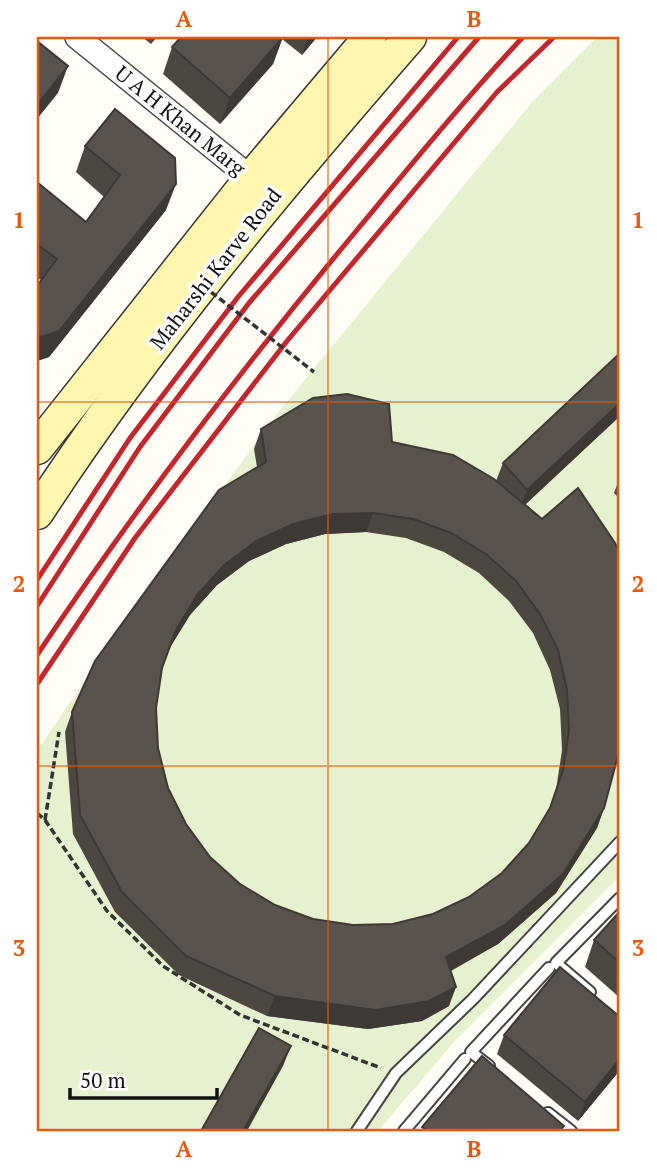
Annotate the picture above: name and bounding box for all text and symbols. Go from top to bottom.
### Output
text: A [176,3,193,34]
text: B [467,3,482,34]
street label: U A H Khan Marg [110,59,252,182]
street label: Maharshi Karve Road [143,181,287,355]
text: 1 [13,204,26,235]
text: 1 [632,204,645,235]
text: 2 [13,568,26,599]
text: 2 [632,568,645,599]
text: 3 [13,932,26,963]
text: 3 [632,932,645,963]
scale bar [70,1056,217,1100]
text: 50 m [80,1066,126,1094]
text: A [176,1133,193,1164]
text: B [467,1133,482,1164]

